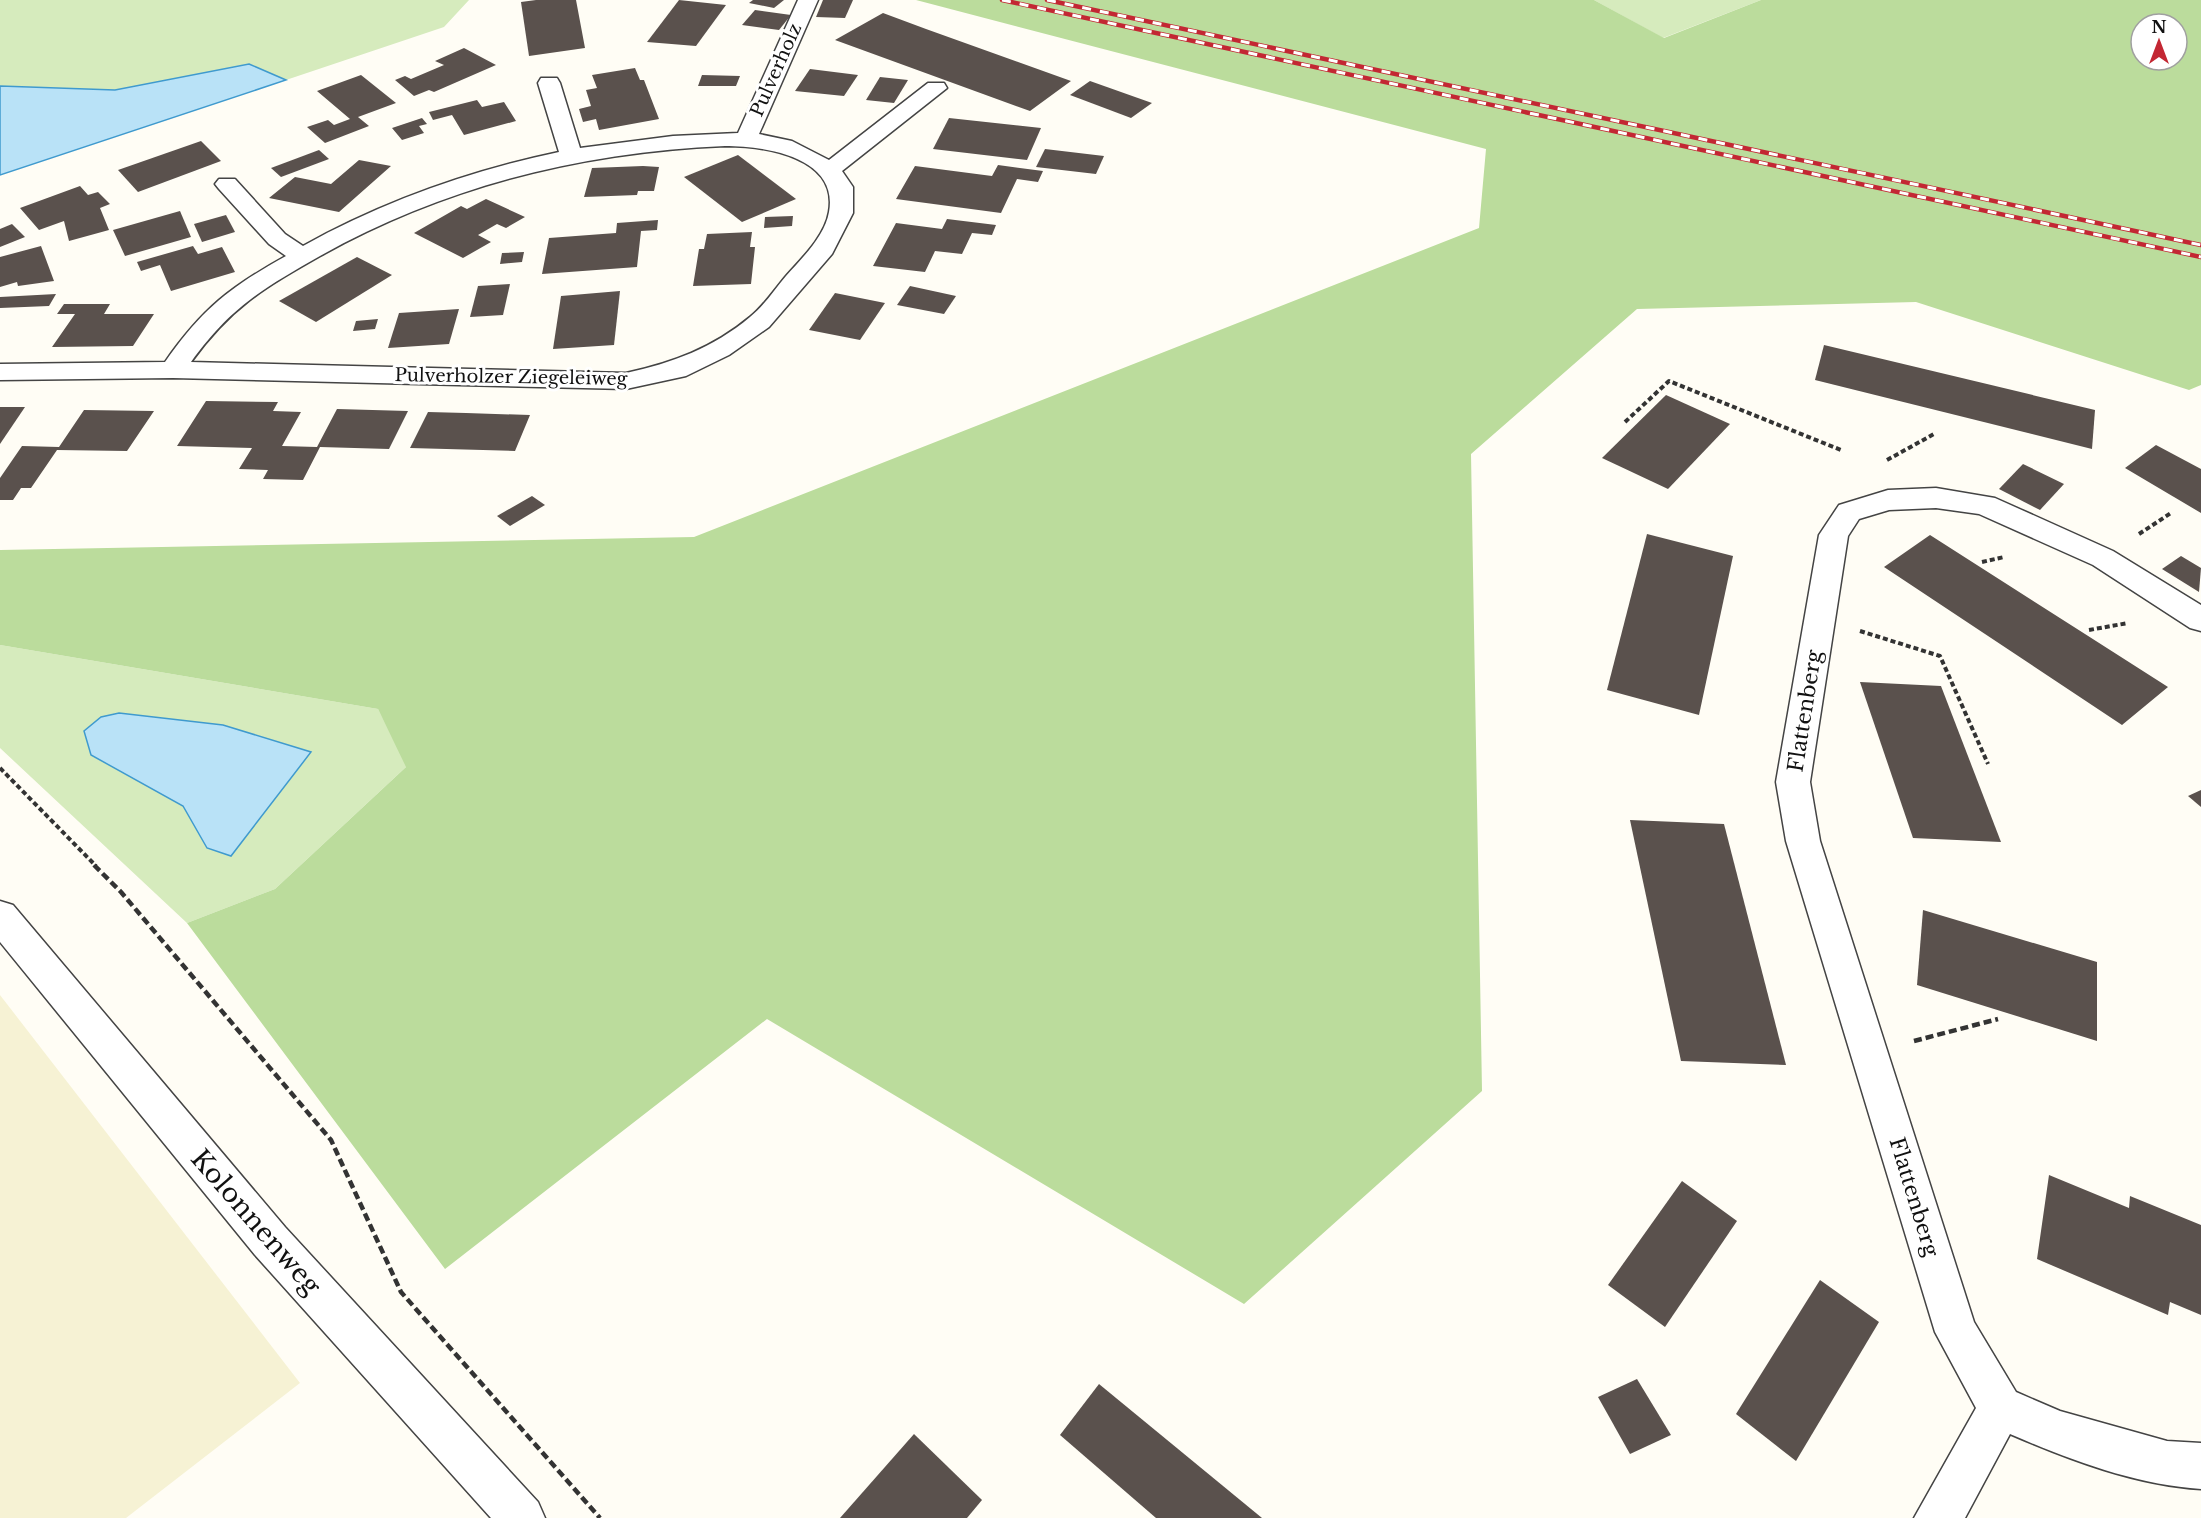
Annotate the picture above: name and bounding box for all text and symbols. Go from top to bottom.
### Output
north arrow [2129,12,2189,72]
text: N [2151,17,2167,37]
street label: Pulverholz [746,20,806,120]
street label: Pulverholzer Ziegeleiweg [394,364,628,390]
street label: Flattenberg [1783,648,1828,774]
street label: Flattenberg [1884,1134,1945,1260]
street label: Kolonnenweg [184,1143,328,1302]

